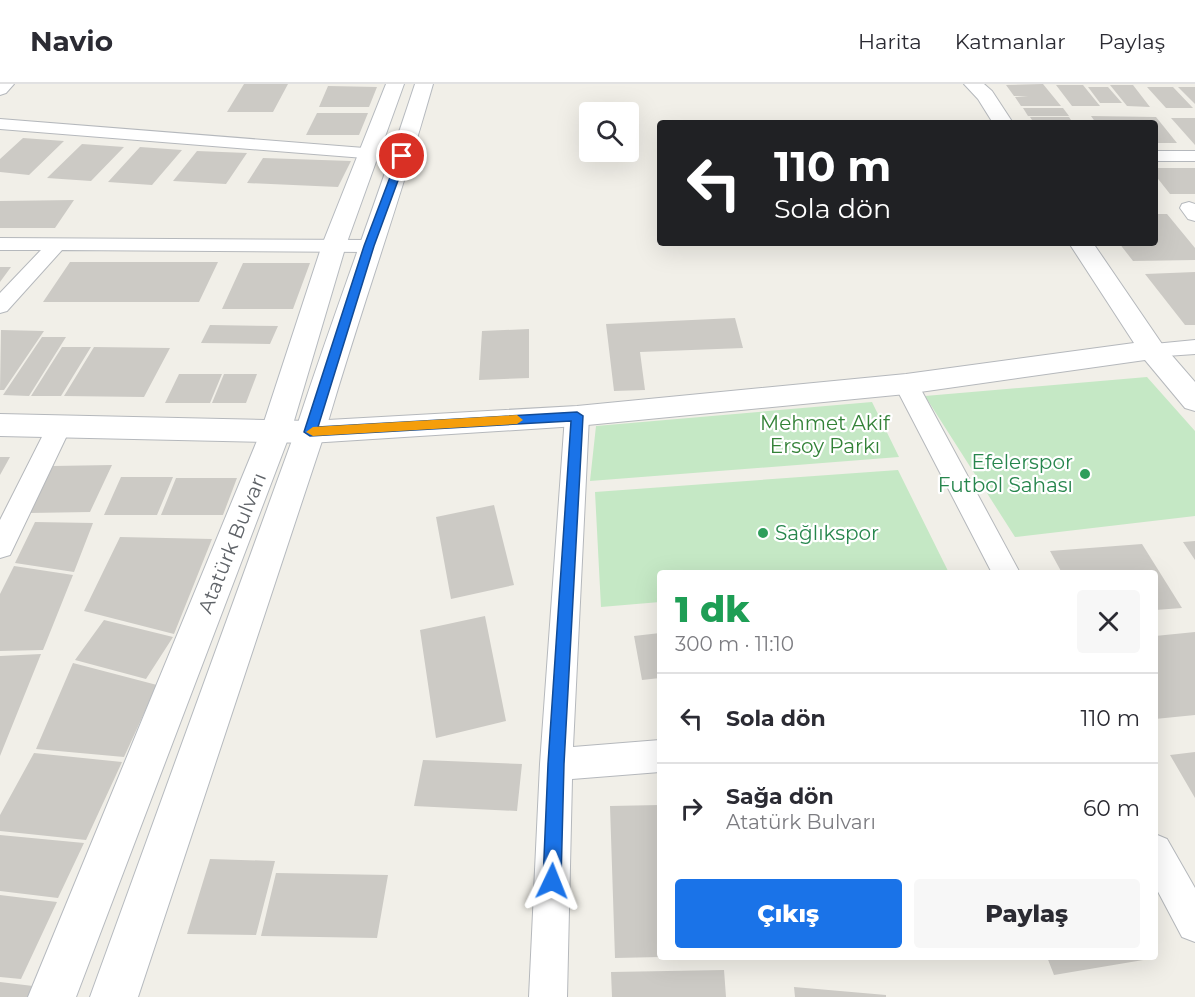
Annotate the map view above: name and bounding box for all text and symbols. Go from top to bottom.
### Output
text: Navio [30,24,113,58]
text: Harita [858,29,922,54]
text: Katmanlar [955,29,1066,54]
text: Paylaş [1099,29,1165,54]
map controls [579,102,639,162]
button: search [579,102,639,162]
pin [376,130,427,181]
icon: arrive [385,139,418,172]
text: 110 m [774,140,891,192]
icon: left [675,144,753,222]
text: Sola dön [774,192,891,225]
park label: Mehmet Akif Ersoy Parkı [760,411,891,458]
place label: Efelerspor Futbol Sahası [938,450,1073,497]
marker: Efelerspor Futbol Sahası [1078,467,1092,481]
street label: Atatürk Bulvarı [193,469,271,617]
place label: Sağlıkspor [775,521,879,545]
marker: Sağlıkspor [756,526,770,540]
text: 1 dk [675,587,750,631]
button: close [1077,590,1140,653]
text: 300 m · 11:10 [675,632,794,656]
icon: left [675,702,708,735]
text: Sola dön [726,705,826,732]
text: 110 m [1080,705,1140,732]
text: Sağa dön [726,783,834,810]
icon: right [675,792,708,825]
text: 60 m [1083,795,1140,822]
text: Atatürk Bulvarı [726,810,876,834]
position arrow [520,849,584,913]
button: Çıkış [675,879,902,948]
button: Paylaş [914,879,1140,948]

